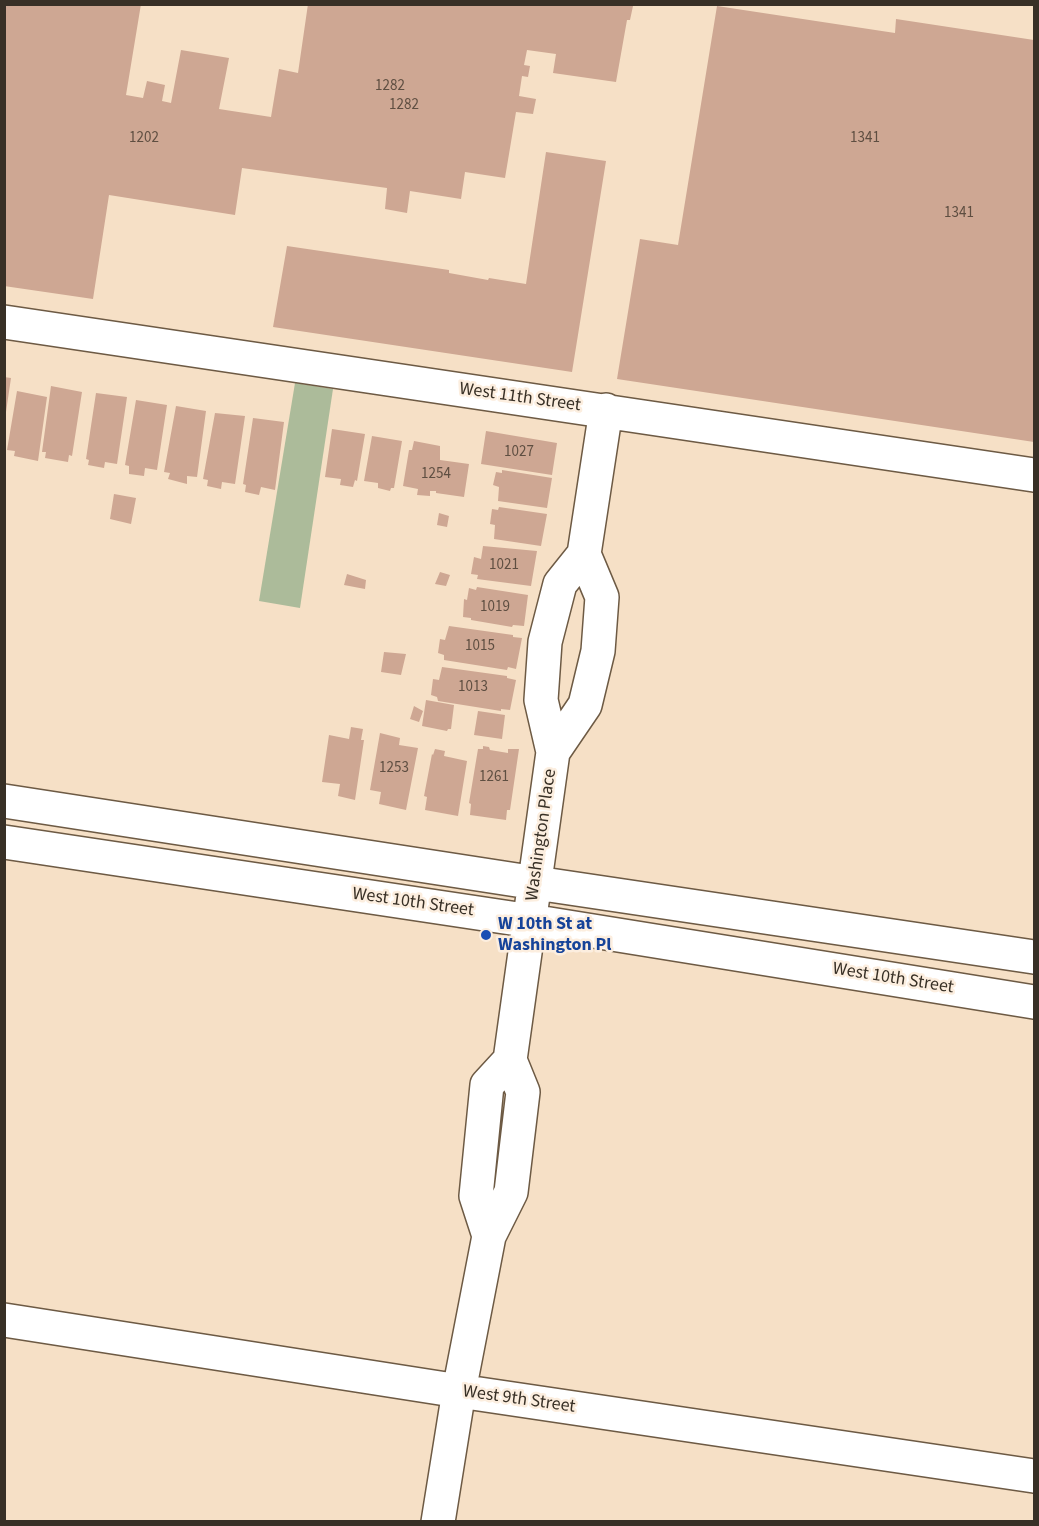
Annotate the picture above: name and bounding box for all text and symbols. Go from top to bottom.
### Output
house number: 1282 [375,78,405,96]
house number: 1282 [389,97,419,115]
house number: 1202 [129,130,159,148]
house number: 1341 [850,130,880,148]
house number: 1341 [944,205,974,223]
street label: West 11th Street [458,379,582,417]
house number: 1027 [504,444,534,462]
house number: 1254 [421,466,451,484]
house number: 1021 [489,557,519,575]
house number: 1019 [480,599,510,617]
house number: 1015 [465,638,495,656]
house number: 1013 [458,679,488,697]
house number: 1253 [379,760,409,778]
street label: Washington Place [522,768,562,902]
house number: 1261 [479,769,509,787]
street label: West 10th Street [351,884,475,922]
place label: W 10th St at Washington Pl [498,914,611,956]
marker: W 10th St at Washington Pl [479,928,493,942]
street label: West 10th Street [831,959,955,999]
street label: West 9th Street [461,1381,577,1419]

